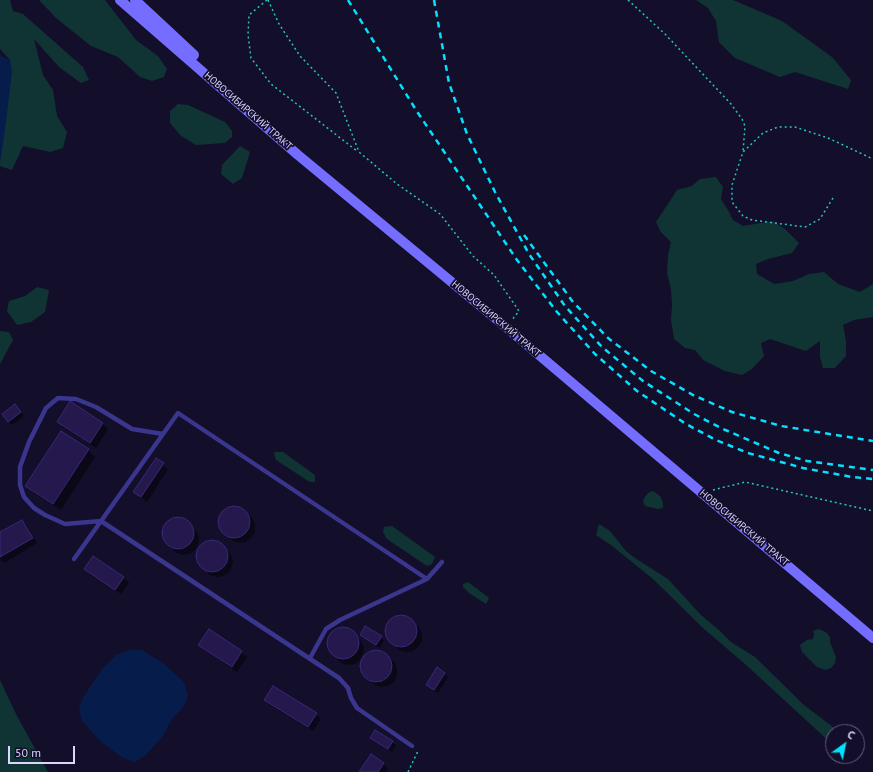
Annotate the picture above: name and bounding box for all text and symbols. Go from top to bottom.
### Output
street label: НОВОСИБИРСКИЙ ТРАКТ [202,70,294,152]
street label: НОВОСИБИРСКИЙ ТРАКТ [449,278,543,360]
street label: НОВОСИБИРСКИЙ ТРАКТ [697,487,791,569]
north arrow [825,724,865,764]
text: С [845,727,857,742]
scale bar [10,738,77,764]
text: 50 m [15,745,41,760]

